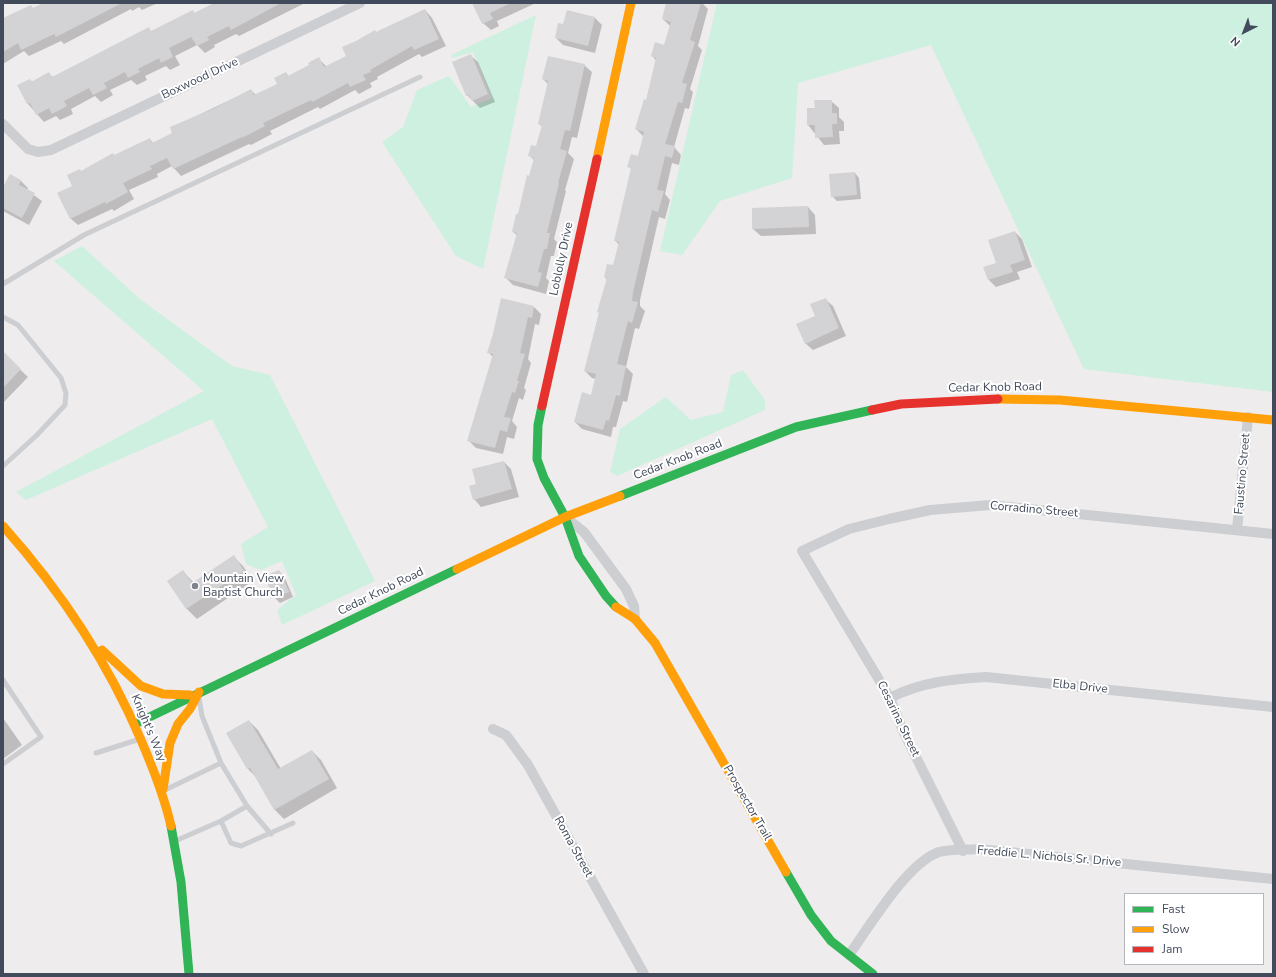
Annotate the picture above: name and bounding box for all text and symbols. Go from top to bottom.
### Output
north arrow [1224,12,1264,52]
text: N [1228,33,1244,50]
street label: Boxwood Drive [159,55,241,103]
street label: Loblolly Drive [547,221,577,297]
street label: Cedar Knob Road [948,380,1042,396]
street label: Faustino Street [1232,433,1254,515]
street label: Cedar Knob Road [632,436,724,484]
street label: Corradino Street [989,499,1079,521]
street label: Cedar Knob Road [336,565,426,619]
place label: Mountain View Baptist Church [203,572,284,600]
marker: Mountain View Baptist Church [190,581,200,591]
street label: Elba Drive [1052,677,1108,697]
street label: Cesarina Street [874,679,922,759]
street label: Knight's Way [127,692,169,764]
street label: Prospector Trail [720,763,774,843]
street label: Roma Street [550,814,596,880]
street label: Freddie L. Nichols Sr. Drive [976,844,1122,870]
legend [1124,893,1264,965]
text: Fast [1162,901,1185,917]
text: Slow [1162,921,1190,937]
text: Jam [1162,941,1183,957]

